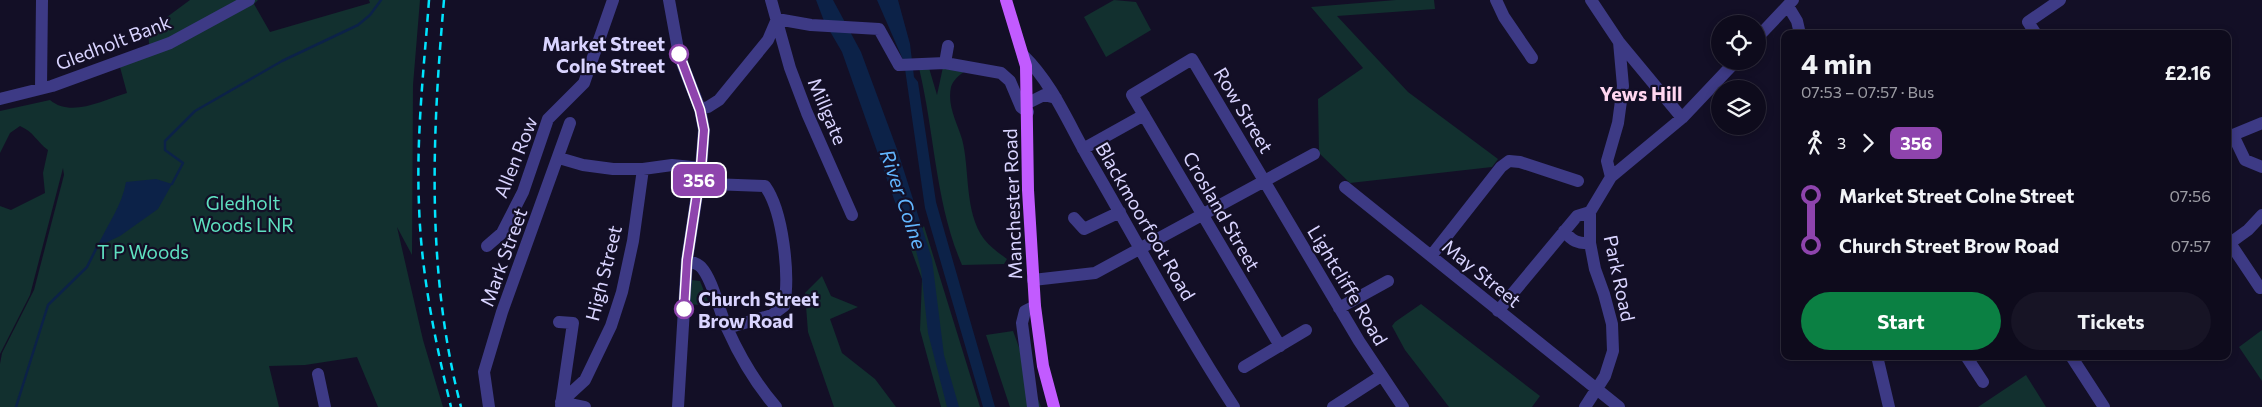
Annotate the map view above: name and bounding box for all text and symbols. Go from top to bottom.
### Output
street label: Gledholt Bank [52,9,174,75]
map controls [1711,15,1766,135]
button: locate [1711,15,1766,70]
place label: Market Street Colne Street [542,32,665,77]
marker: Market Street Colne Street [669,44,689,64]
text: 4 min [1801,46,1872,80]
text: £2.16 [2165,61,2211,84]
street label: Row Street [1210,63,1279,157]
street label: Millgate [804,74,852,148]
button: layers [1711,80,1766,135]
district label: Yews Hill [1600,81,1683,105]
text: 07:53 – 07:57 · Bus [1801,82,1934,101]
street label: Allen Row [488,113,542,201]
street label: Manchester Road [998,128,1026,280]
icon: walk [1801,129,1829,157]
icon: forward [1854,129,1882,157]
text: 356 [1900,132,1932,154]
text: 3 [1837,133,1846,152]
street label: Blackmoorfoot Road [1091,138,1201,304]
water label: River Colne [876,146,932,252]
street label: Crosland Street [1179,147,1266,275]
line badge: 356 [670,164,728,196]
text: 356 [683,169,715,191]
text: Market Street Colne Street [1839,184,2074,207]
text: 07:56 [2169,186,2211,205]
park label: Gledholt Woods LNR [192,191,294,236]
street label: Mark Street [475,204,532,309]
street label: Lightcliffe Road [1303,221,1393,349]
street label: High Street [580,223,626,323]
street label: Park Road [1600,233,1640,323]
street label: May Street [1438,234,1526,312]
text: Church Street Brow Road [1839,234,2059,257]
text: 07:57 [2171,236,2211,255]
park label: T P Woods [97,240,189,263]
place label: Church Street Brow Road [698,287,819,332]
button: Start [1801,292,2001,350]
button: Tickets [2011,292,2211,350]
marker: Church Street Brow Road [674,299,694,319]

